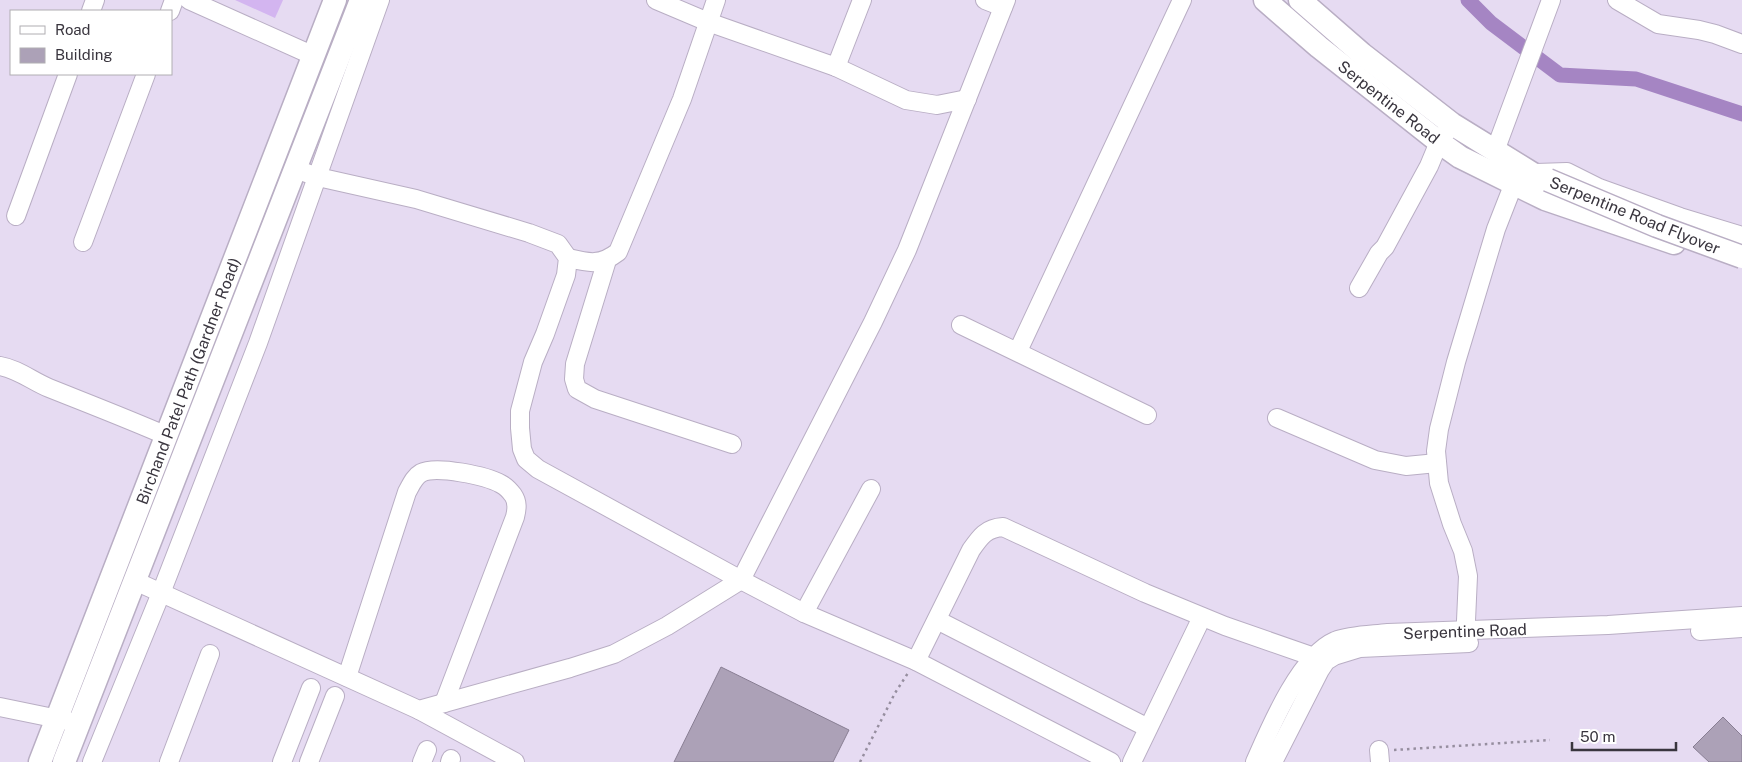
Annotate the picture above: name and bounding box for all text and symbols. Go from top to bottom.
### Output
legend [10,10,172,75]
text: Road [55,21,91,38]
text: Building [55,46,113,63]
street label: Serpentine Road [1334,57,1443,148]
street label: Serpentine Road Flyover [1547,173,1723,258]
street label: Birchand Patel Path (Gardner Road) [132,255,244,507]
street label: Serpentine Road [1403,620,1527,643]
scale bar [1572,720,1676,752]
text: 50 m [1580,728,1615,745]

